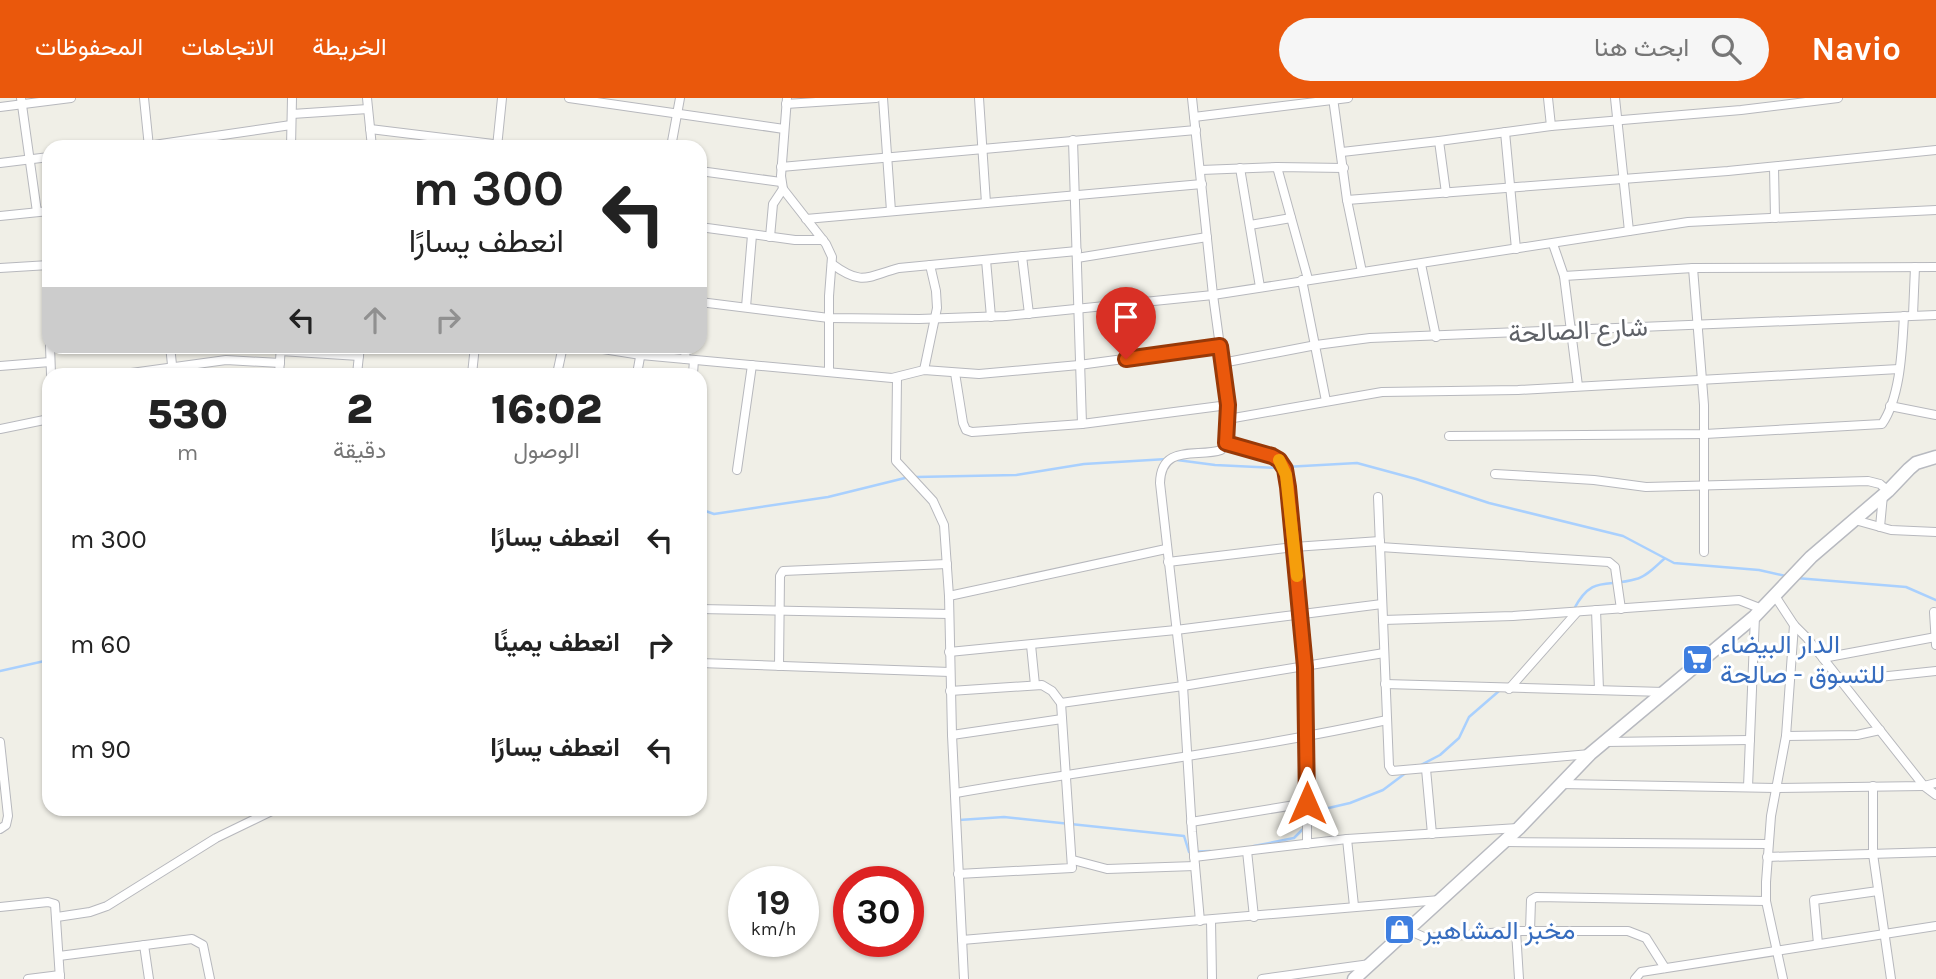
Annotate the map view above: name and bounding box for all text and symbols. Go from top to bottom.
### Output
search box [1279,18,1769,81]
icon: search [1707,30,1745,68]
text: Navio [1811,30,1901,68]
text: ابحث هنا [1594,32,1689,63]
text: المحفوظات [35,33,143,61]
text: الاتجاهات [181,33,274,61]
text: الخريطة [312,33,387,61]
text: 300 m [413,160,564,217]
icon: left [588,168,679,259]
text: انعطف يسارًا [409,223,564,260]
pin [1096,287,1156,359]
icon: arrive [1107,298,1145,336]
icon: left [283,301,321,339]
icon: ahead [356,301,394,339]
icon: right [429,301,467,339]
street label: شارع الصالحة [1507,311,1649,352]
text: 2 [346,384,373,434]
text: 16:02 [491,384,602,434]
text: 530 [147,389,228,439]
text: دقيقة [333,437,386,464]
text: الوصول [513,437,580,464]
text: m [177,439,198,466]
icon: left [641,521,679,559]
text: انعطف يسارًا [490,522,620,553]
text: 300 m [70,524,147,555]
icon: right [641,626,679,664]
text: انعطف يمينًا [494,627,620,658]
text: 60 m [70,629,131,660]
place label: الدار البيضاء للتسوق - صالحة [1720,629,1885,690]
supermarket icon: الدار البيضاء للتسوق - صالحة [1680,642,1714,676]
icon: left [641,731,679,769]
text: انعطف يسارًا [490,732,620,763]
text: 90 m [70,734,131,765]
position arrow [1270,766,1344,840]
speed limit sign: 30 [833,866,924,957]
text: 19 [757,882,790,923]
shop icon: مخبز المشاهير [1383,913,1417,947]
place label: مخبز المشاهير [1422,915,1575,946]
text: km/h [751,918,796,940]

